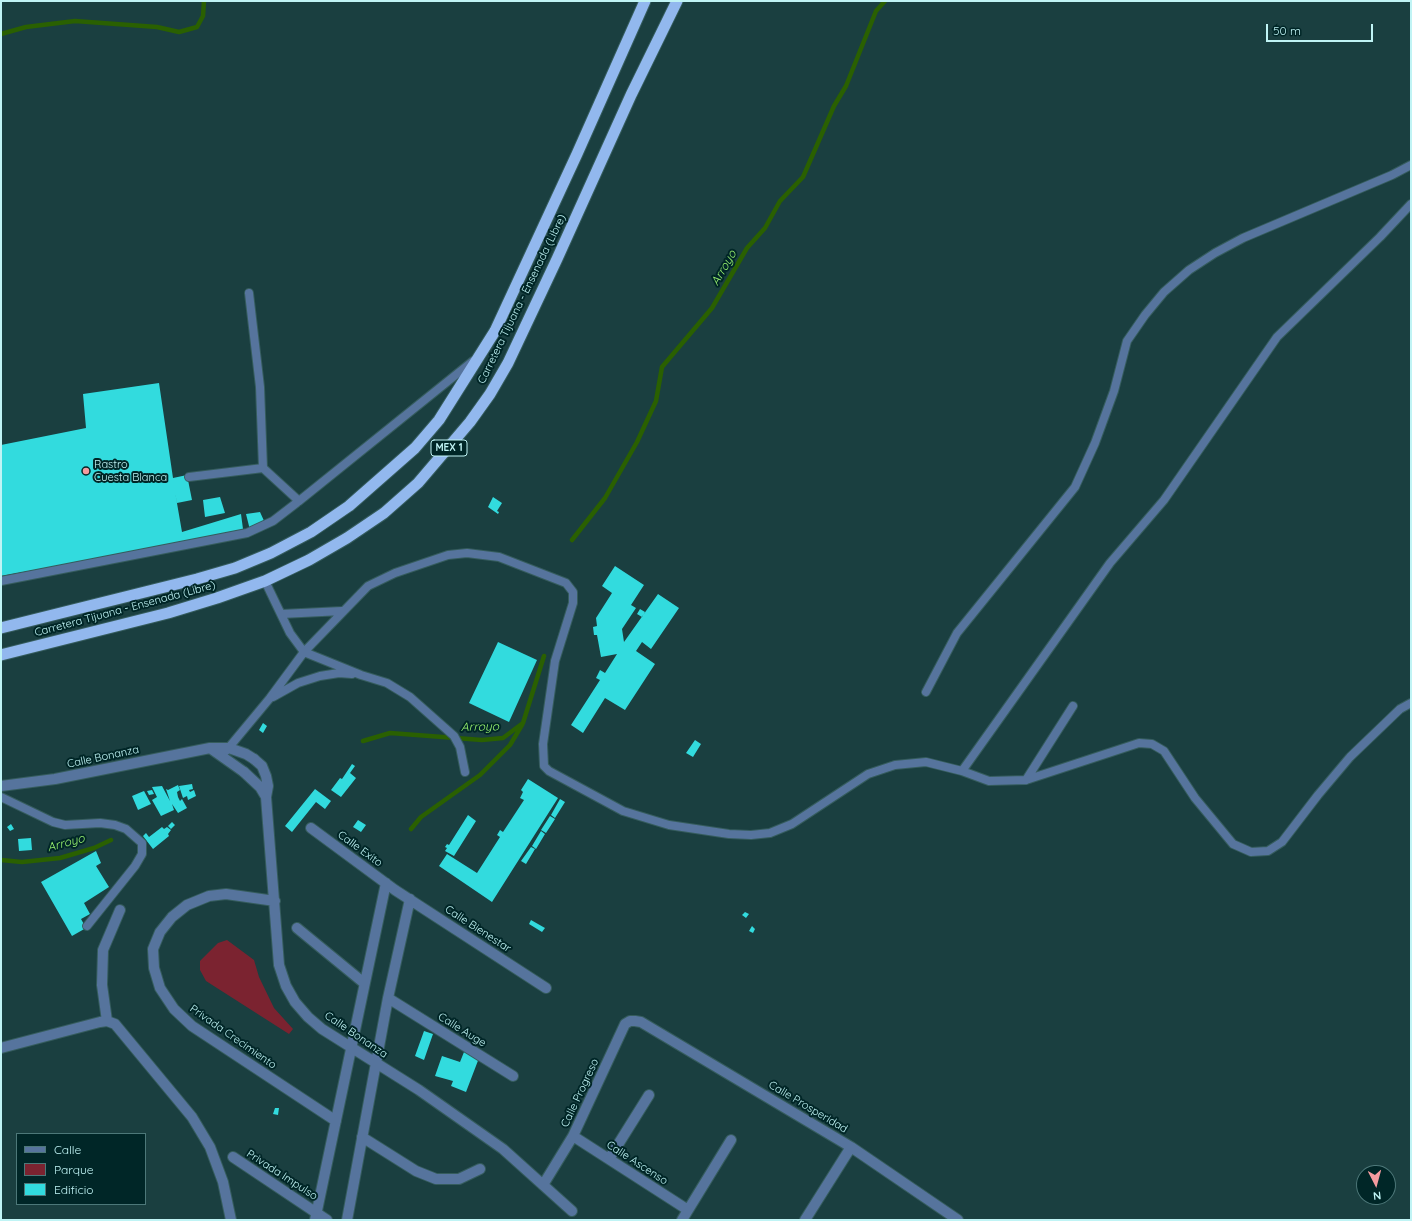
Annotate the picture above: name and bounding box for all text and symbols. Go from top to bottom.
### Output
scale bar [1268,16,1375,42]
text: 50 m [1273,23,1301,38]
street label: Carretera Tijuana - Ensenada (Libre) [475,212,569,386]
water label: Arroyo [708,248,740,288]
road number: MEX 1 [431,440,467,456]
place label: Rastro Cuesta Blanca [94,458,167,484]
marker: Rastro Cuesta Blanca [81,466,91,476]
street label: Carretera Tijuana - Ensenada (Libre) [33,578,217,640]
water label: Arroyo [461,719,499,735]
street label: Calle Bonanza [66,743,140,771]
street label: Calle Exito [335,828,385,870]
water label: Arroyo [46,831,86,855]
street label: Calle Bienestar [442,903,514,955]
street label: Privada Crecimiento [187,1002,279,1072]
street label: Calle Bonanza [322,1009,390,1061]
street label: Calle Auge [436,1010,488,1050]
street label: Calle Progreso [558,1057,602,1129]
street label: Calle Prosperidad [766,1078,850,1136]
legend [16,1133,146,1205]
street label: Calle Ascenso [604,1138,670,1188]
text: Calle [54,1142,81,1157]
street label: Privada Impulso [244,1147,320,1203]
text: Parque [54,1162,94,1177]
north arrow [1356,1165,1396,1205]
text: Edificio [54,1182,94,1197]
text: N [1372,1189,1382,1203]

